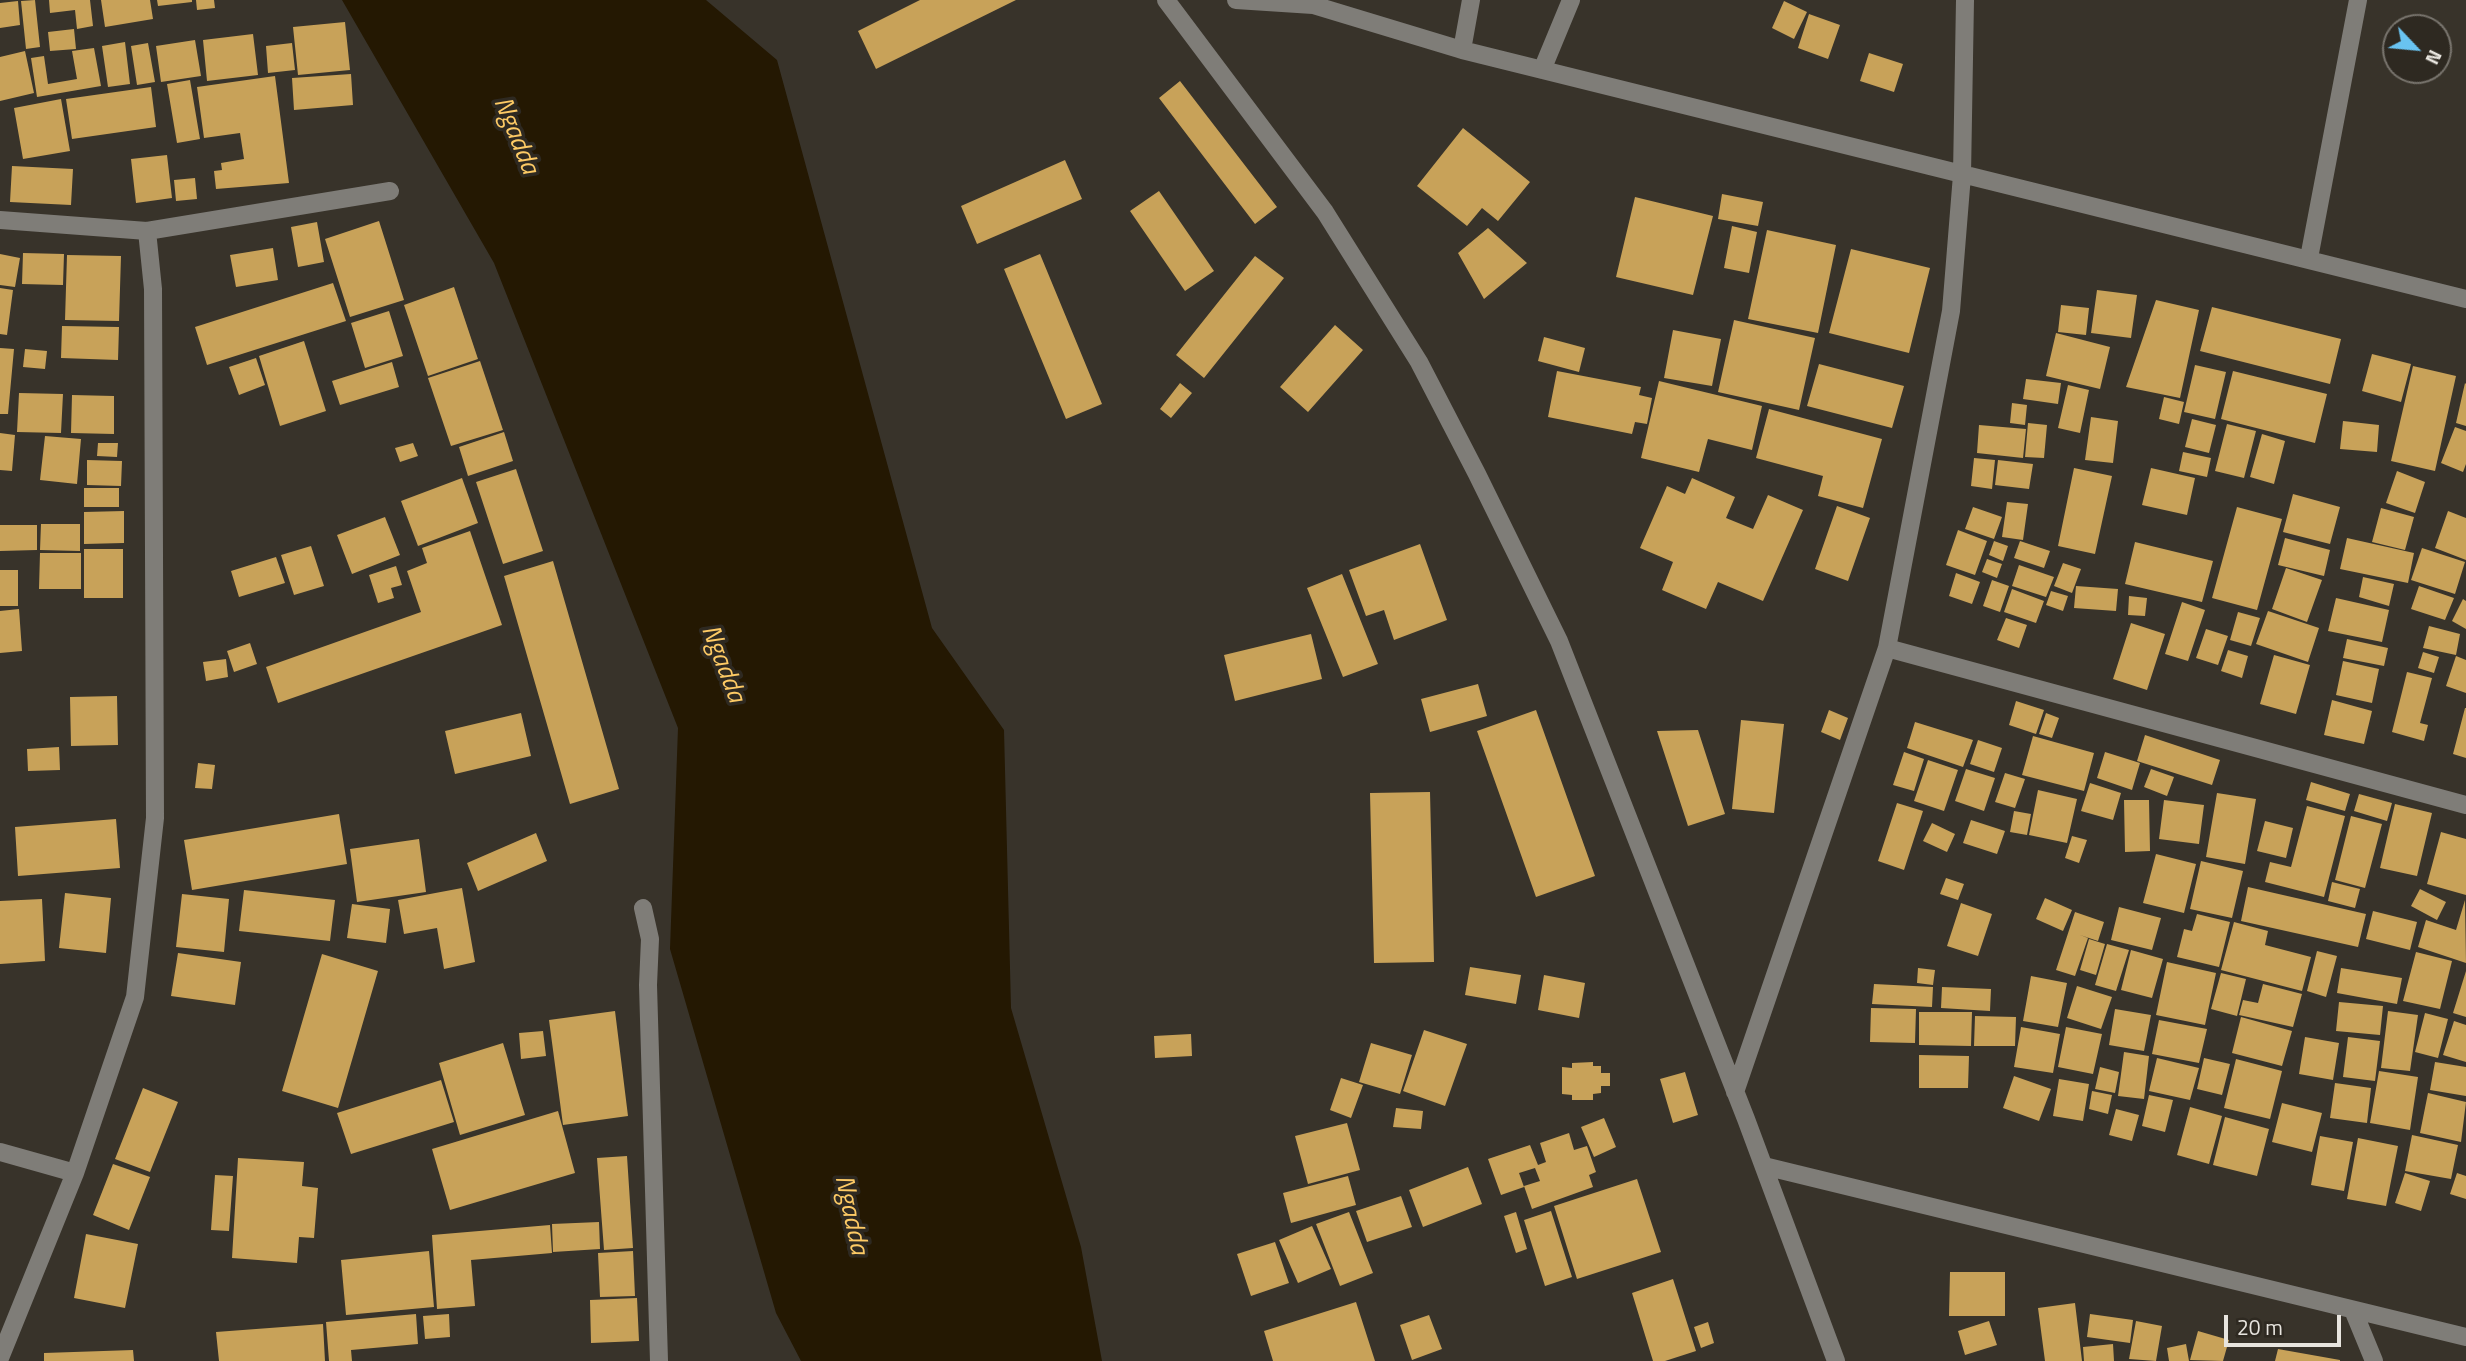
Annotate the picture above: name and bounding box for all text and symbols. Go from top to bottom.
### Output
north arrow [2382,14,2452,84]
text: N [2419,45,2450,70]
water label: Ngadda [485,93,545,179]
water label: Ngadda [693,621,751,707]
water label: Ngadda [826,1172,874,1258]
scale bar [2228,1302,2345,1346]
text: 20 m [2237,1311,2283,1343]

